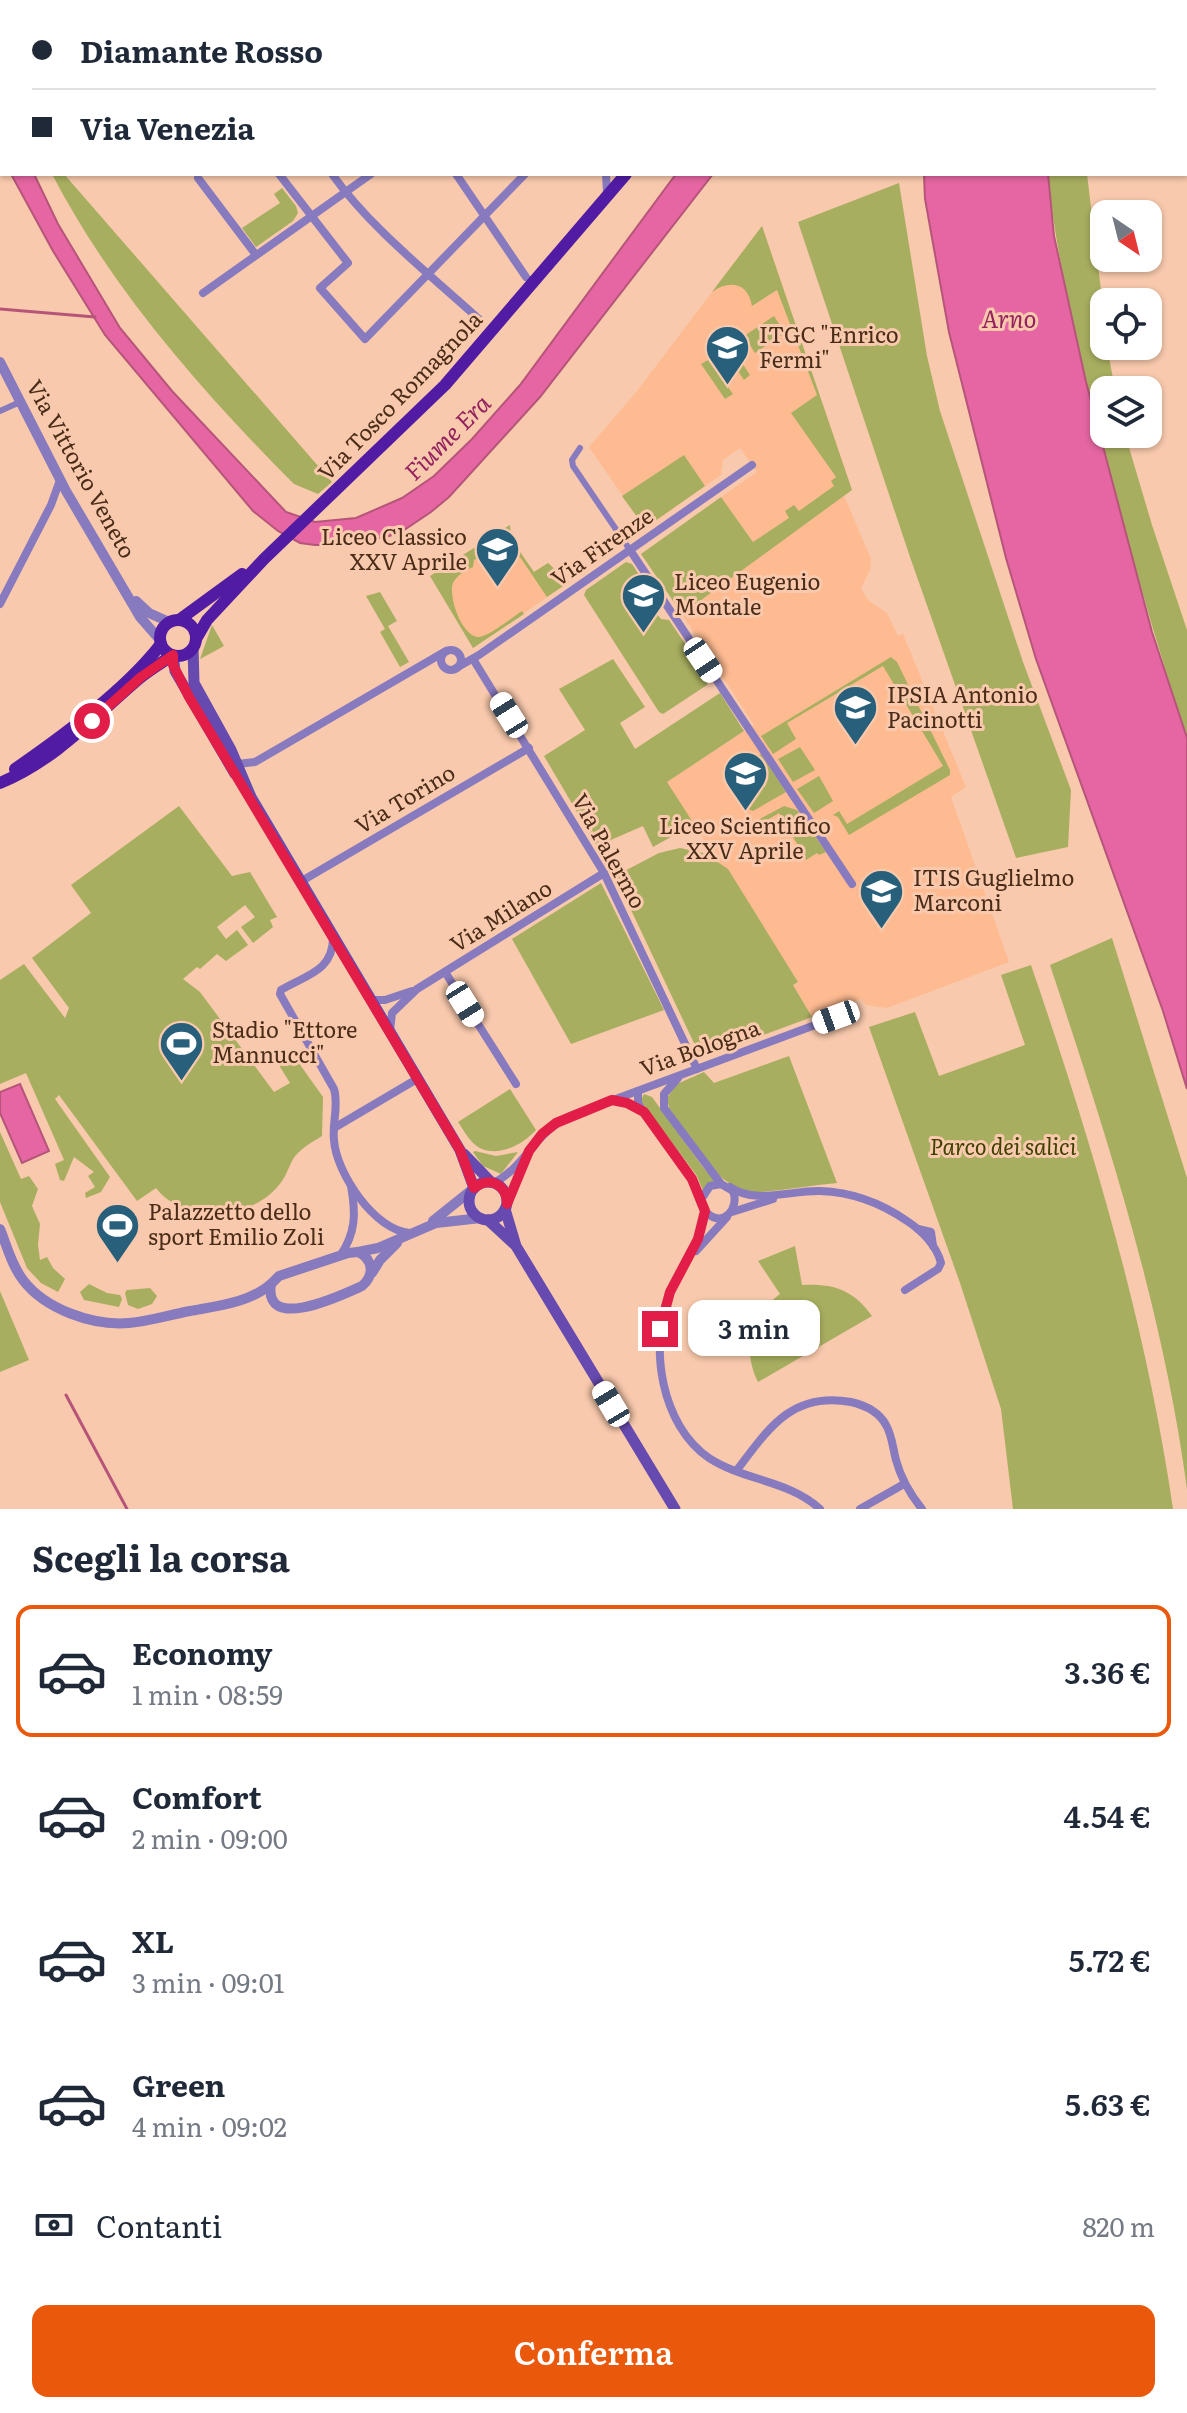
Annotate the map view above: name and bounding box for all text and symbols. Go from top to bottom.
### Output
text: Diamante Rosso [80,28,323,72]
text: Via Venezia [80,105,255,149]
north arrow [1090,200,1162,272]
map controls [1090,200,1162,448]
button: locate [1090,288,1162,360]
water label: Arno [982,300,1036,335]
street label: Via Tosco Romagnola [309,303,489,487]
place label: ITGC "Enrico Fermi" [759,317,899,375]
school or university icon: ITGC "Enrico Fermi" [704,324,752,387]
street label: Via Vittorio Veneto [19,373,145,564]
button: layers [1090,376,1162,448]
water label: Fiume Era [395,385,497,487]
street label: Via Firenze [543,498,659,593]
place label: Liceo Classico XXV Aprile [321,519,467,577]
school or university icon: Liceo Classico XXV Aprile [474,526,522,589]
place label: Liceo Eugenio Montale [674,564,820,622]
school or university icon: Liceo Eugenio Montale [619,571,667,634]
car [680,633,726,687]
place label: IPSIA Antonio Pacinotti [887,677,1038,735]
school or university icon: IPSIA Antonio Pacinotti [832,684,880,747]
car [486,688,532,742]
route start [74,703,110,739]
school or university icon: Liceo Scientifico XXV Aprile [721,749,769,812]
street label: Via Torino [348,755,461,841]
street label: Via Palermo [565,787,656,914]
place label: Liceo Scientifico XXV Aprile [659,808,831,866]
place label: ITIS Guglielmo Marconi [913,860,1074,918]
school or university icon: ITIS Guglielmo Marconi [858,867,906,930]
street label: Via Milano [443,870,558,959]
car [442,977,488,1031]
car [809,998,863,1036]
street label: Via Bologna [635,1010,764,1084]
place label: Stadio "Ettore Mannucci" [212,1012,358,1070]
sports icon: Stadio "Ettore Mannucci" [157,1019,205,1082]
park label: Parco dei salici [930,1129,1077,1162]
place label: Palazzetto dello sport Emilio Zoli [148,1194,324,1252]
sports icon: Palazzetto dello sport Emilio Zoli [93,1201,141,1264]
callout: 3 min [688,1301,820,1357]
text: 3 min [718,1308,790,1347]
route end [642,1311,678,1347]
car [588,1377,634,1431]
text: Scegli la corsa [32,1530,290,1583]
text: Economy [132,1630,272,1674]
icon: car [36,1635,108,1707]
text: 3.36 € [1064,1649,1151,1693]
text: 1 min · 08:59 [132,1674,283,1713]
text: Comfort [132,1774,262,1818]
icon: car [36,1779,108,1851]
text: 4.54 € [1064,1793,1151,1837]
text: 2 min · 09:00 [132,1818,288,1857]
text: XL [132,1918,174,1962]
icon: car [36,1923,108,1995]
text: 5.72 € [1069,1937,1151,1981]
text: 3 min · 09:01 [132,1962,284,2001]
text: Green [132,2062,225,2106]
icon: car [36,2067,108,2139]
text: 5.63 € [1065,2081,1151,2125]
text: 4 min · 09:02 [132,2106,287,2145]
icon: cash [32,2203,76,2247]
text: Contanti [96,2203,222,2247]
text: 820 m [1082,2206,1155,2245]
button: Conferma [32,2305,1155,2397]

